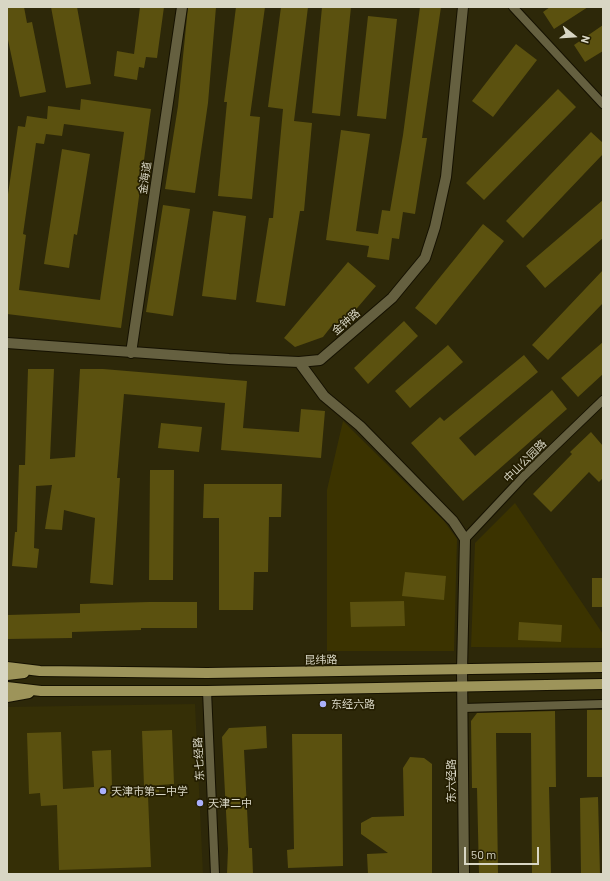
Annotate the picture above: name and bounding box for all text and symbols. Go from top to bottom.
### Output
north arrow [554,16,594,56]
text: N [579,34,593,45]
street label: 金海道 [136,161,154,195]
street label: 金钟路 [329,306,363,338]
street label: 中山公园路 [501,437,549,485]
street label: 昆纬路 [304,653,338,667]
place label: 东经六路 [331,697,375,711]
marker: 东经六路 [318,699,328,709]
street label: 东七经路 [191,737,207,781]
street label: 东六经路 [444,759,458,803]
place label: 天津市第二中学 [111,784,188,798]
marker: 天津市第二中学 [98,786,108,796]
place label: 天津二中 [208,796,252,810]
marker: 天津二中 [195,798,205,808]
scale bar [466,839,541,865]
text: 50 m [471,847,496,861]

